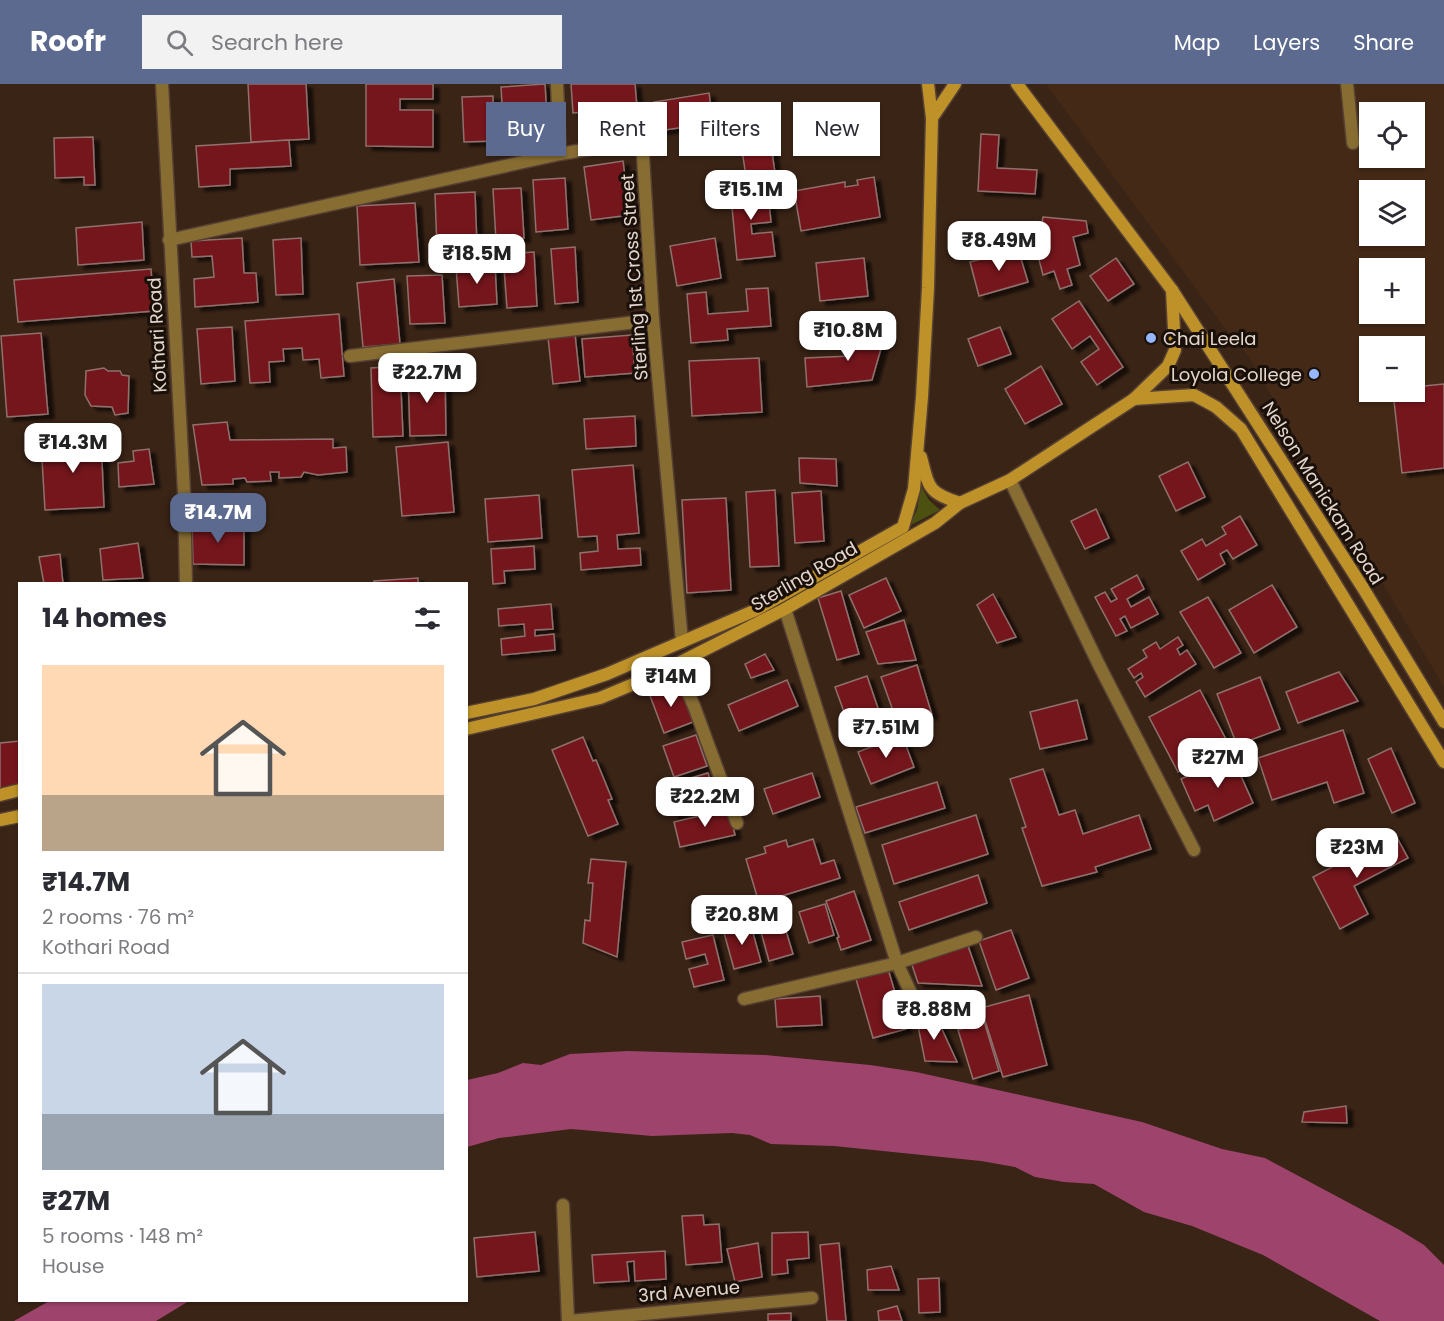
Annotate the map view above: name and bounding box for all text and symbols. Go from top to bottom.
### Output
search box [142,15,562,69]
text: Roofr [30,22,106,61]
icon: search [163,26,196,59]
text: Search here [211,27,344,58]
text: Map [1174,28,1220,57]
text: Layers [1253,28,1320,57]
text: Share [1353,28,1414,57]
chip: Buy [486,102,566,156]
chip: Rent [578,102,667,156]
chip: Filters [679,102,781,156]
chip: New [793,102,880,156]
map controls [1359,102,1425,402]
button: locate [1359,102,1425,168]
pin: ₹15.1M [702,170,800,221]
street label: Sterling 1st Cross Street [614,173,654,381]
text: ₹15.1M [719,175,783,203]
button: layers [1359,180,1425,246]
pin: ₹8.49M [950,221,1048,272]
text: ₹8.49M [962,226,1036,254]
pin: ₹18.5M [428,234,526,285]
text: ₹18.5M [442,239,512,267]
button: + [1359,258,1425,324]
street label: Kothari Road [142,277,172,393]
pin: ₹10.8M [799,311,897,362]
text: ₹10.8M [813,316,883,344]
place label: Chai Leela [1163,326,1257,351]
marker: Chai Leela [1144,331,1158,345]
button: − [1359,336,1425,402]
pin: ₹22.7M [378,353,476,404]
text: ₹22.7M [392,358,462,386]
place label: Loyola College [1171,362,1302,387]
marker: Loyola College [1307,367,1321,381]
street label: Nelson Manickam Road [1256,397,1390,589]
pin: ₹14.3M [24,423,122,474]
text: ₹14.3M [38,428,108,456]
pin: ₹14.7M [169,493,267,544]
text: ₹14.7M [184,498,252,526]
street label: Sterling Road [746,535,862,617]
text: 14 homes [42,600,167,636]
icon: filters [411,602,444,635]
pin: ₹14M [635,657,707,708]
text: ₹14M [645,662,697,690]
icon: home [189,704,297,812]
pin: ₹7.51M [837,708,935,759]
text: ₹7.51M [852,713,920,741]
pin: ₹27M [1182,738,1254,789]
text: ₹27M [1192,743,1244,771]
pin: ₹22.2M [656,777,754,828]
text: ₹22.2M [670,782,740,810]
pin: ₹23M [1321,828,1393,879]
text: ₹23M [1330,833,1384,861]
text: ₹14.7M [42,864,130,900]
pin: ₹20.8M [693,895,791,946]
text: ₹20.8M [705,900,779,928]
text: 2 rooms · 76 m² [42,903,194,931]
text: Kothari Road [42,933,170,961]
pin: ₹8.88M [885,990,983,1041]
text: ₹8.88M [897,995,971,1023]
icon: home [189,1023,297,1131]
text: ₹27M [42,1183,110,1219]
text: 5 rooms · 148 m² [42,1222,203,1250]
text: House [42,1252,104,1280]
street label: 3rd Avenue [637,1274,741,1308]

